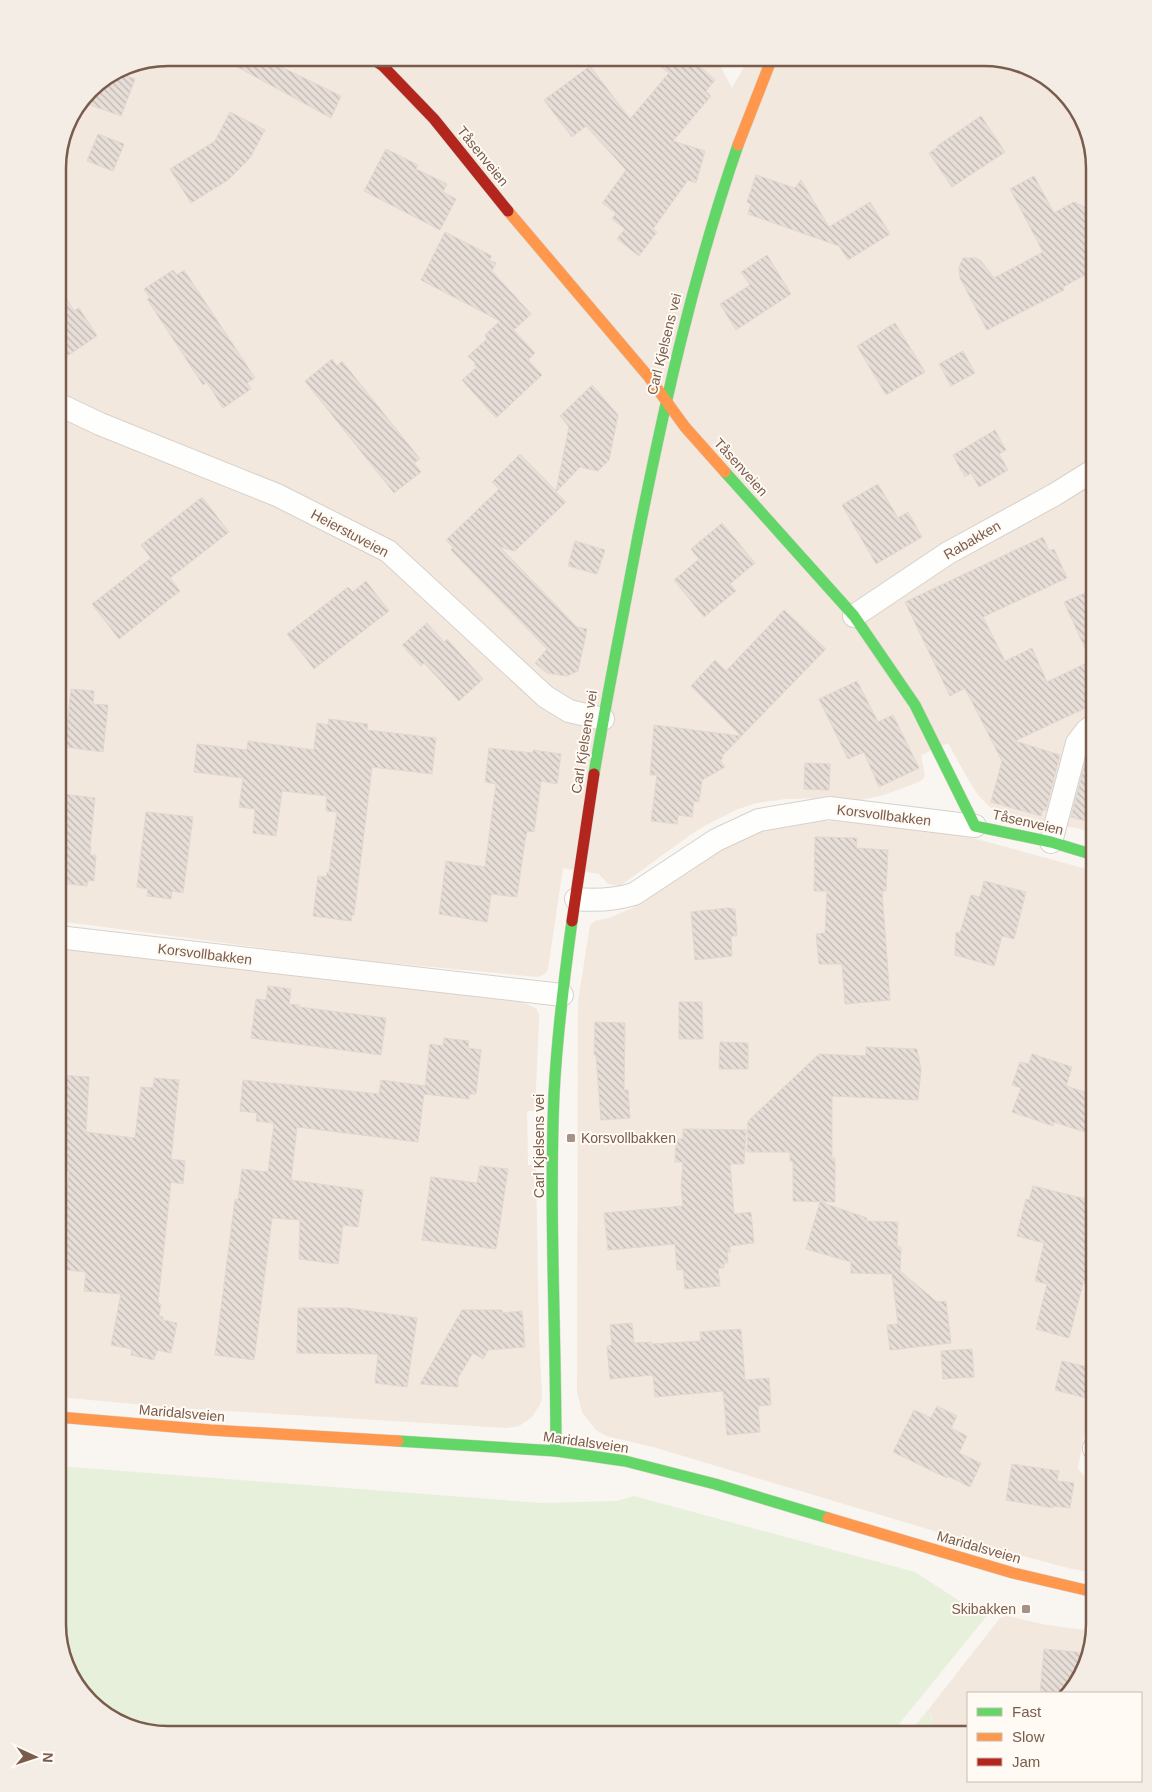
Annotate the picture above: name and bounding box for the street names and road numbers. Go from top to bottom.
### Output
street label: Tåsenveien [454,123,512,189]
street label: Carl Kjelsens vei [644,291,684,397]
street label: Tåsenveien [711,435,771,499]
street label: Heierstuveien [308,506,392,560]
street label: Rabakken [941,517,1003,563]
street label: Carl Kjelsens vei [568,689,600,795]
street label: Korsvollbakken [836,801,932,829]
street label: Tåsenveien [991,806,1065,838]
street label: Korsvollbakken [157,940,253,968]
street label: Carl Kjelsens vei [531,1094,547,1198]
street label: Maridalsveien [138,1401,226,1425]
street label: Maridalsveien [542,1428,630,1456]
street label: Maridalsveien [935,1527,1023,1567]

